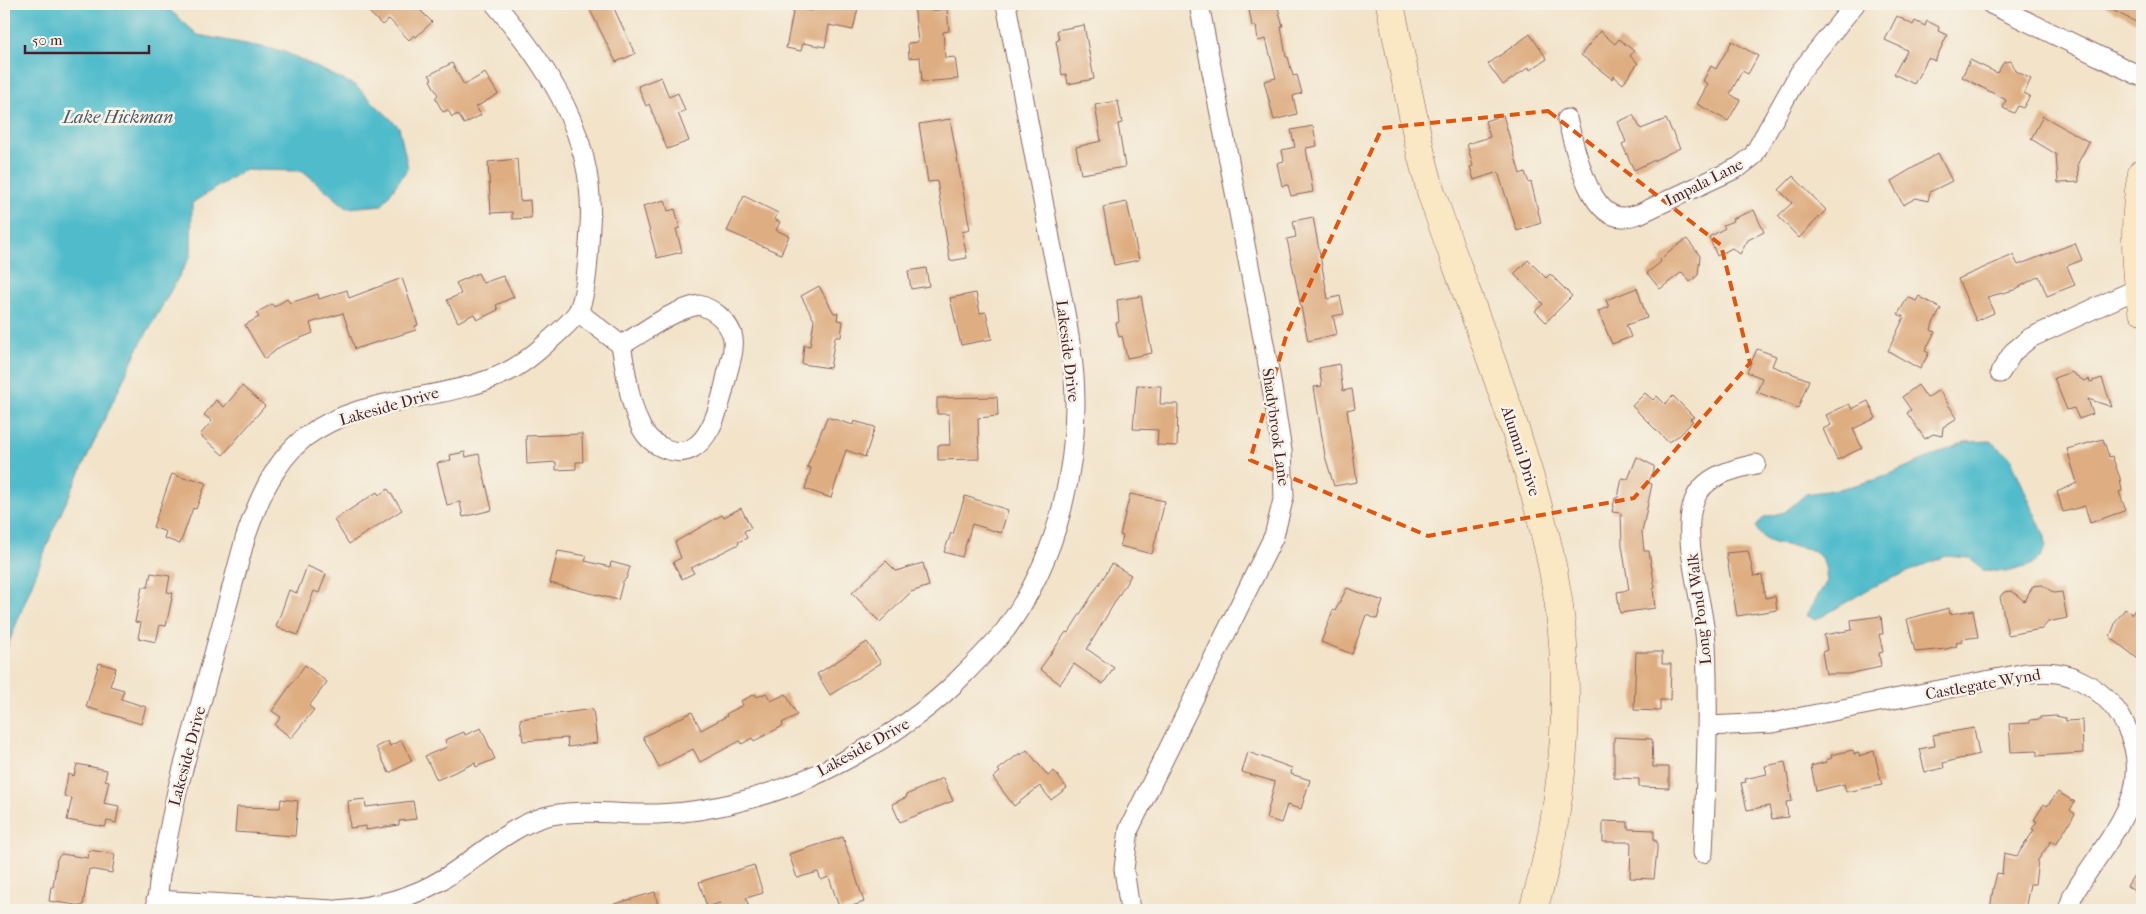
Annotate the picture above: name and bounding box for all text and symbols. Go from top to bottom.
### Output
scale bar [25,22,149,54]
text: 50 m [32,31,63,49]
water label: Lake Hickman [61,107,173,128]
street label: Impala Lane [1662,154,1746,210]
street label: Lakeside Drive [1052,299,1084,403]
street label: Shadybrook Lane [1258,367,1294,487]
street label: Lakeside Drive [337,383,441,429]
street label: Alumni Drive [1497,403,1545,499]
street label: Long Pond Walk [1683,551,1715,666]
street label: Castlegate Wynd [1924,664,2042,703]
street label: Lakeside Drive [165,704,209,808]
street label: Lakeside Drive [813,714,913,780]

